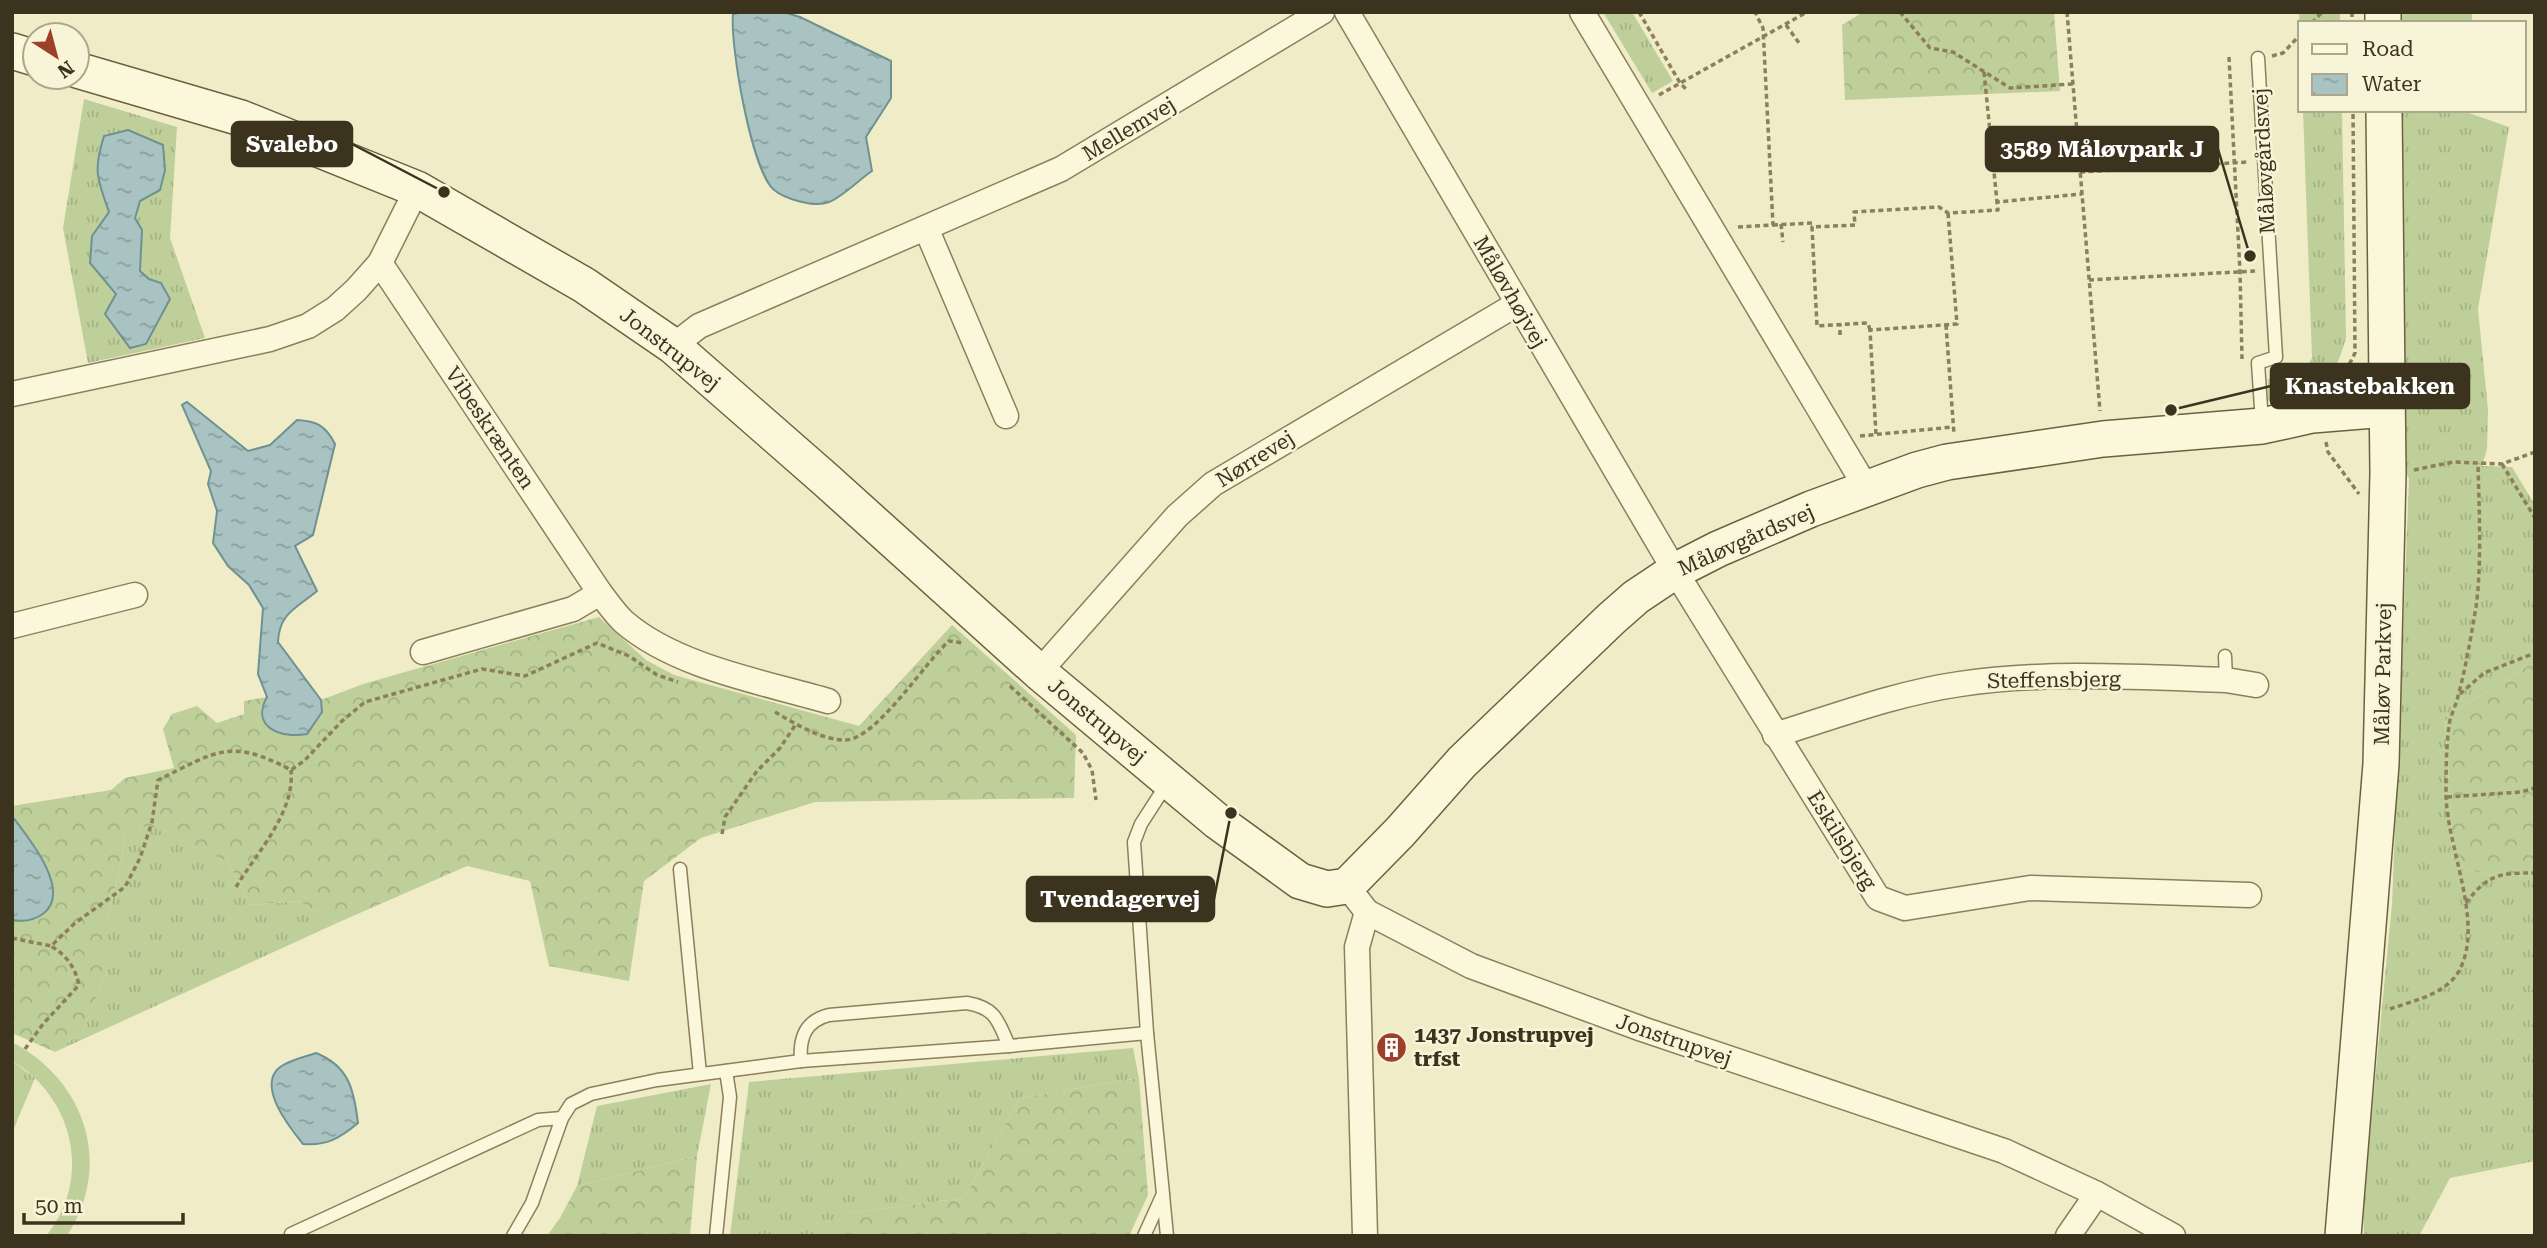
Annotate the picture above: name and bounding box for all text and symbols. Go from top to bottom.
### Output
north arrow [21,21,91,91]
legend [2298,21,2526,112]
text: Road [2362,37,2414,61]
text: N [53,56,78,83]
text: Water [2362,72,2422,96]
street label: Måløvgårdsvej [2248,87,2280,235]
street label: Mellemvej [1078,92,1180,166]
callout: Svalebo [232,122,352,166]
callout: 3589 Måløvpark J [1986,127,2218,171]
text: Svalebo [246,131,338,158]
text: 3589 Måløvpark J [2000,136,2204,163]
street label: Måløvhøjvej [1468,232,1552,352]
street label: Jonstrupvej [615,302,725,396]
street label: Vibeskrænten [440,362,540,494]
callout: Knastebakken [2271,364,2469,408]
text: Knastebakken [2285,373,2455,400]
street label: Nørrevej [1212,426,1298,492]
street label: Måløvgårdsvej [1674,499,1818,581]
street label: Måløv Parkvej [2370,602,2396,746]
street label: Steffensbjerg [1987,667,2121,693]
street label: Jonstrupvej [1043,673,1151,769]
street label: Eskilsbjerg [1802,786,1882,894]
callout: Tvendagervej [1027,877,1214,921]
text: Tvendagervej [1040,886,1200,913]
street label: Jonstrupvej [1613,1009,1735,1071]
place label: 1437 Jonstrupvej trfst [1414,1023,1594,1071]
building icon: 1437 Jonstrupvej trfst [1374,1030,1408,1064]
scale bar [24,1182,184,1226]
text: 50 m [35,1194,83,1218]

